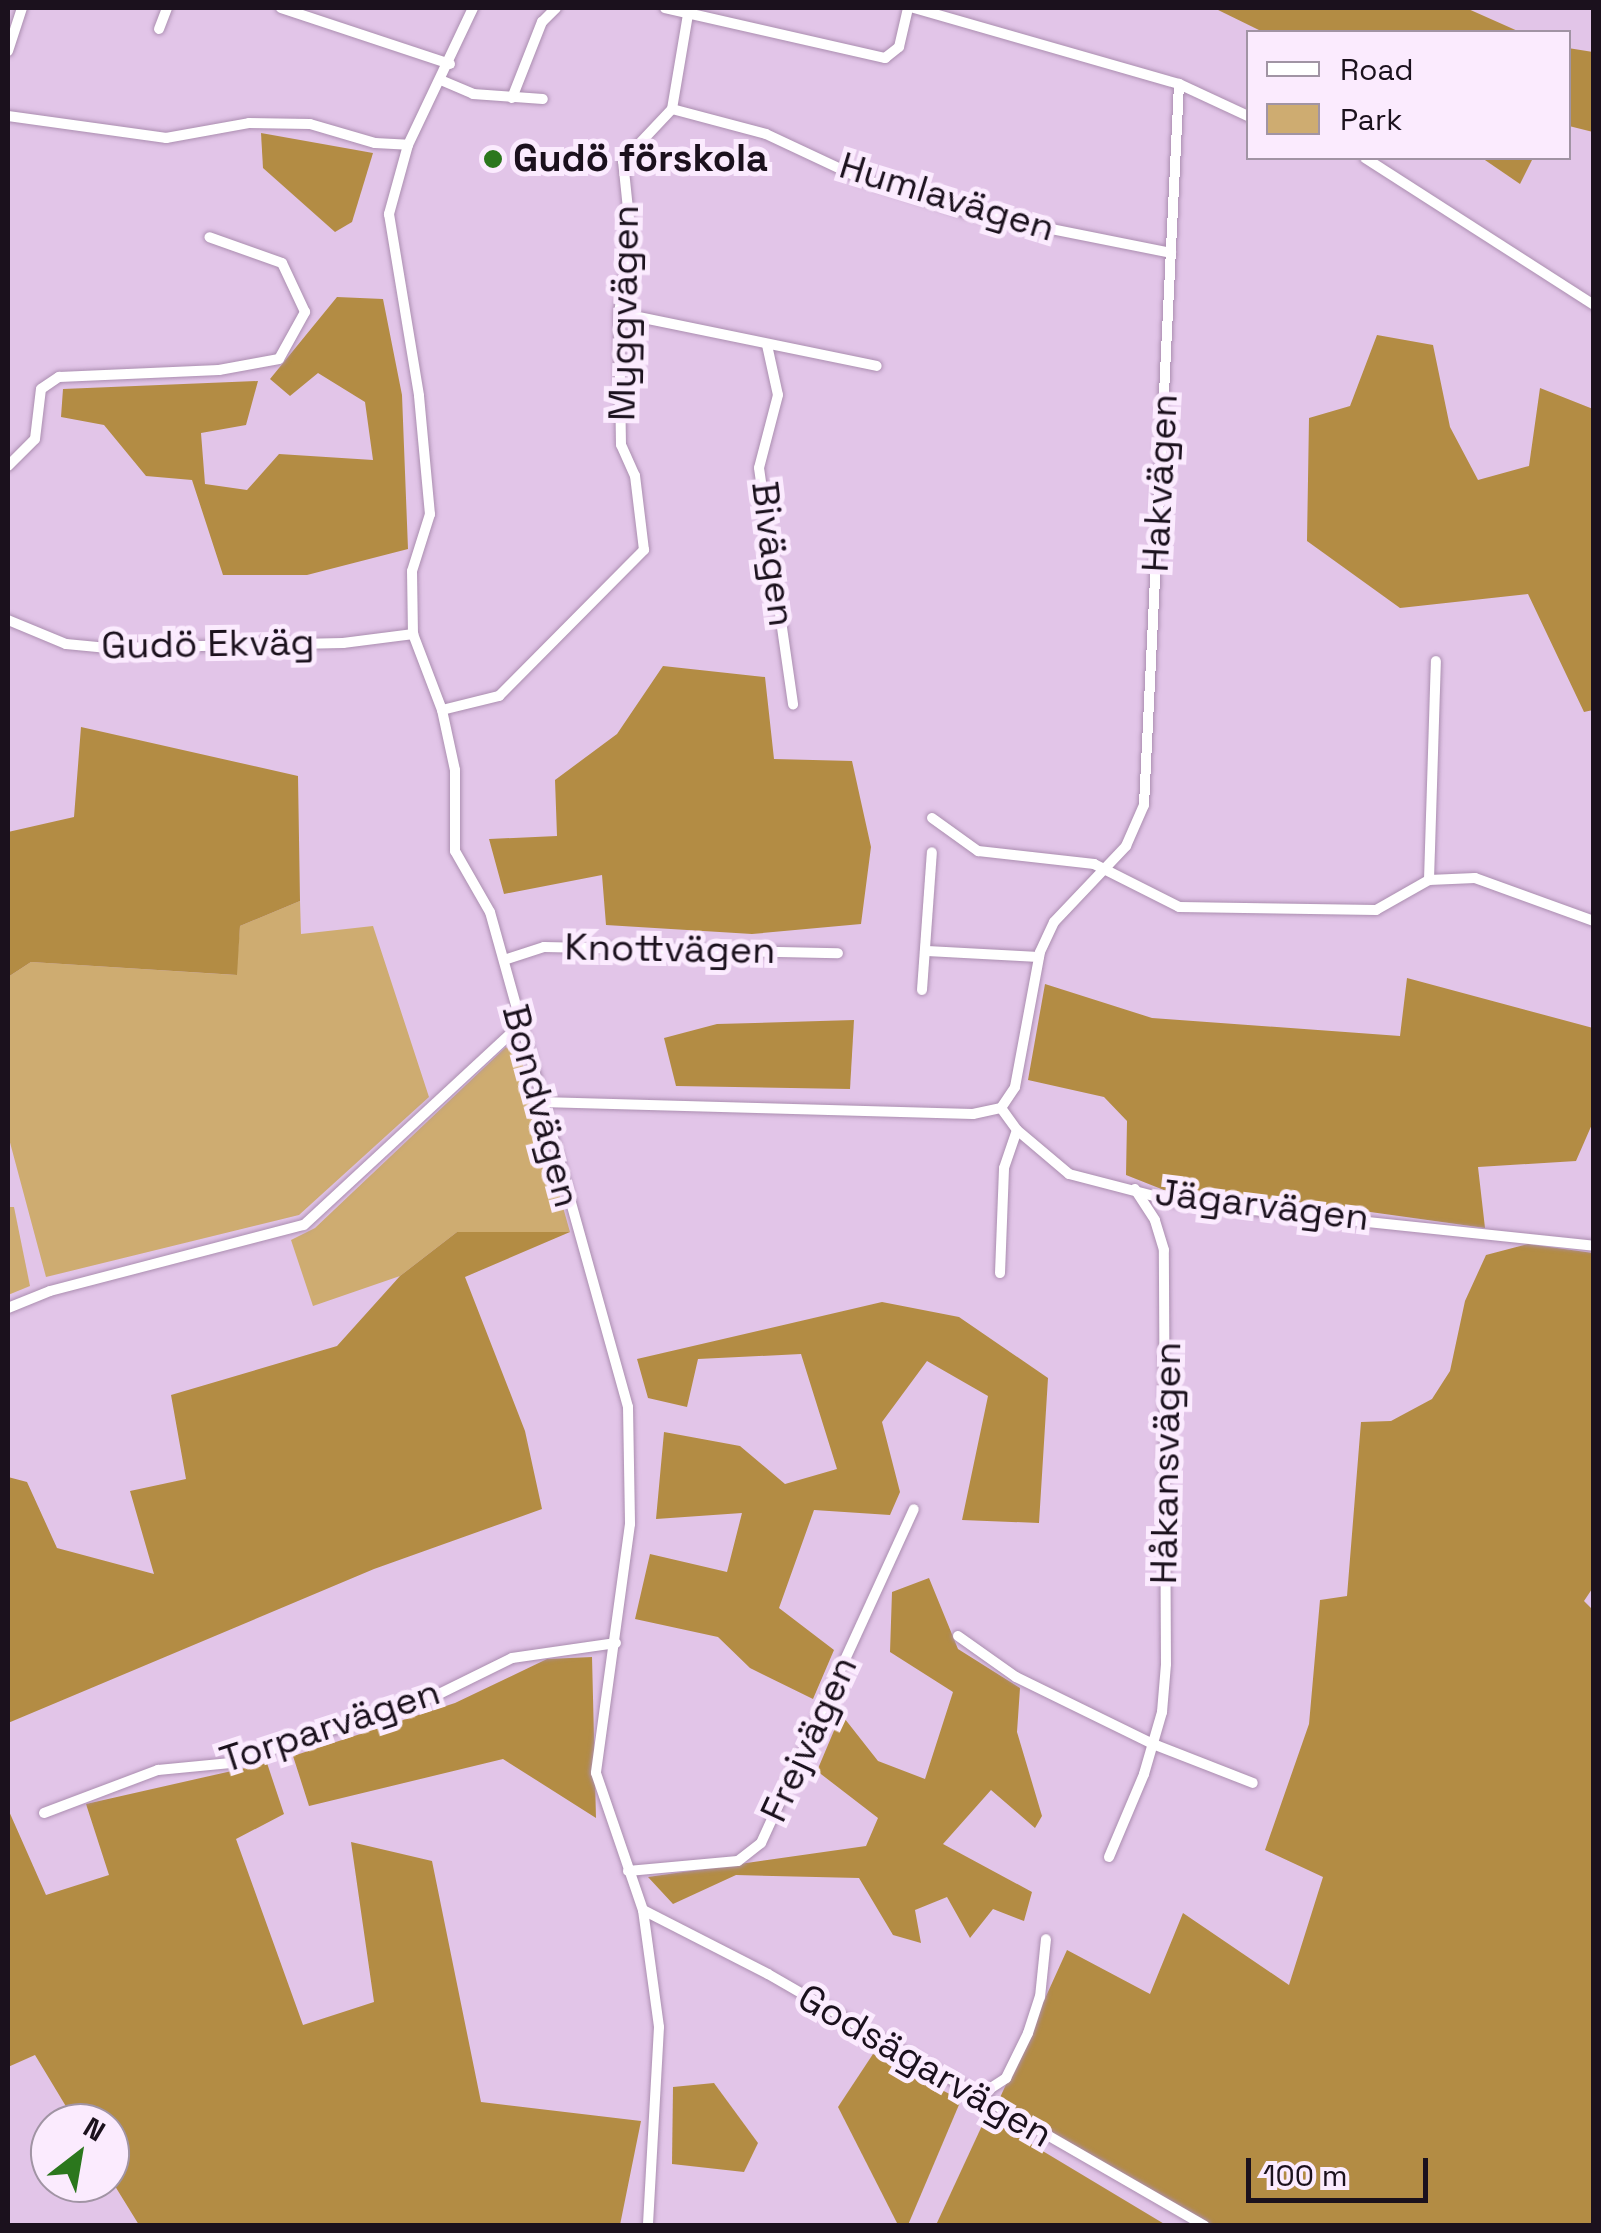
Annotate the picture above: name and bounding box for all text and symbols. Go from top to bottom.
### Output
legend [1246,30,1571,160]
text: Road [1340,50,1414,89]
text: Park [1340,100,1402,139]
place label: Gudö förskola [513,136,768,182]
street label: Humlavägen [834,143,1060,251]
marker: Gudö förskola [482,148,504,170]
street label: Myggvägen [599,204,649,422]
street label: Hakvägen [1133,393,1187,573]
street label: Bivägen [741,479,805,629]
street label: Gudö Ekväg [101,619,315,669]
street label: Knottvägen [564,924,776,974]
street label: Bondvägen [492,1000,590,1212]
street label: Jägarvägen [1153,1169,1371,1241]
street label: Håkansvägen [1141,1341,1191,1585]
street label: Frejvägen [751,1649,867,1829]
street label: Torparvägen [214,1669,446,1783]
street label: Godsägarvägen [790,1975,1060,2157]
north arrow [30,2103,130,2203]
text: N [77,2109,112,2149]
scale bar [1251,2138,1434,2200]
text: 100 m [1263,2156,1348,2195]

